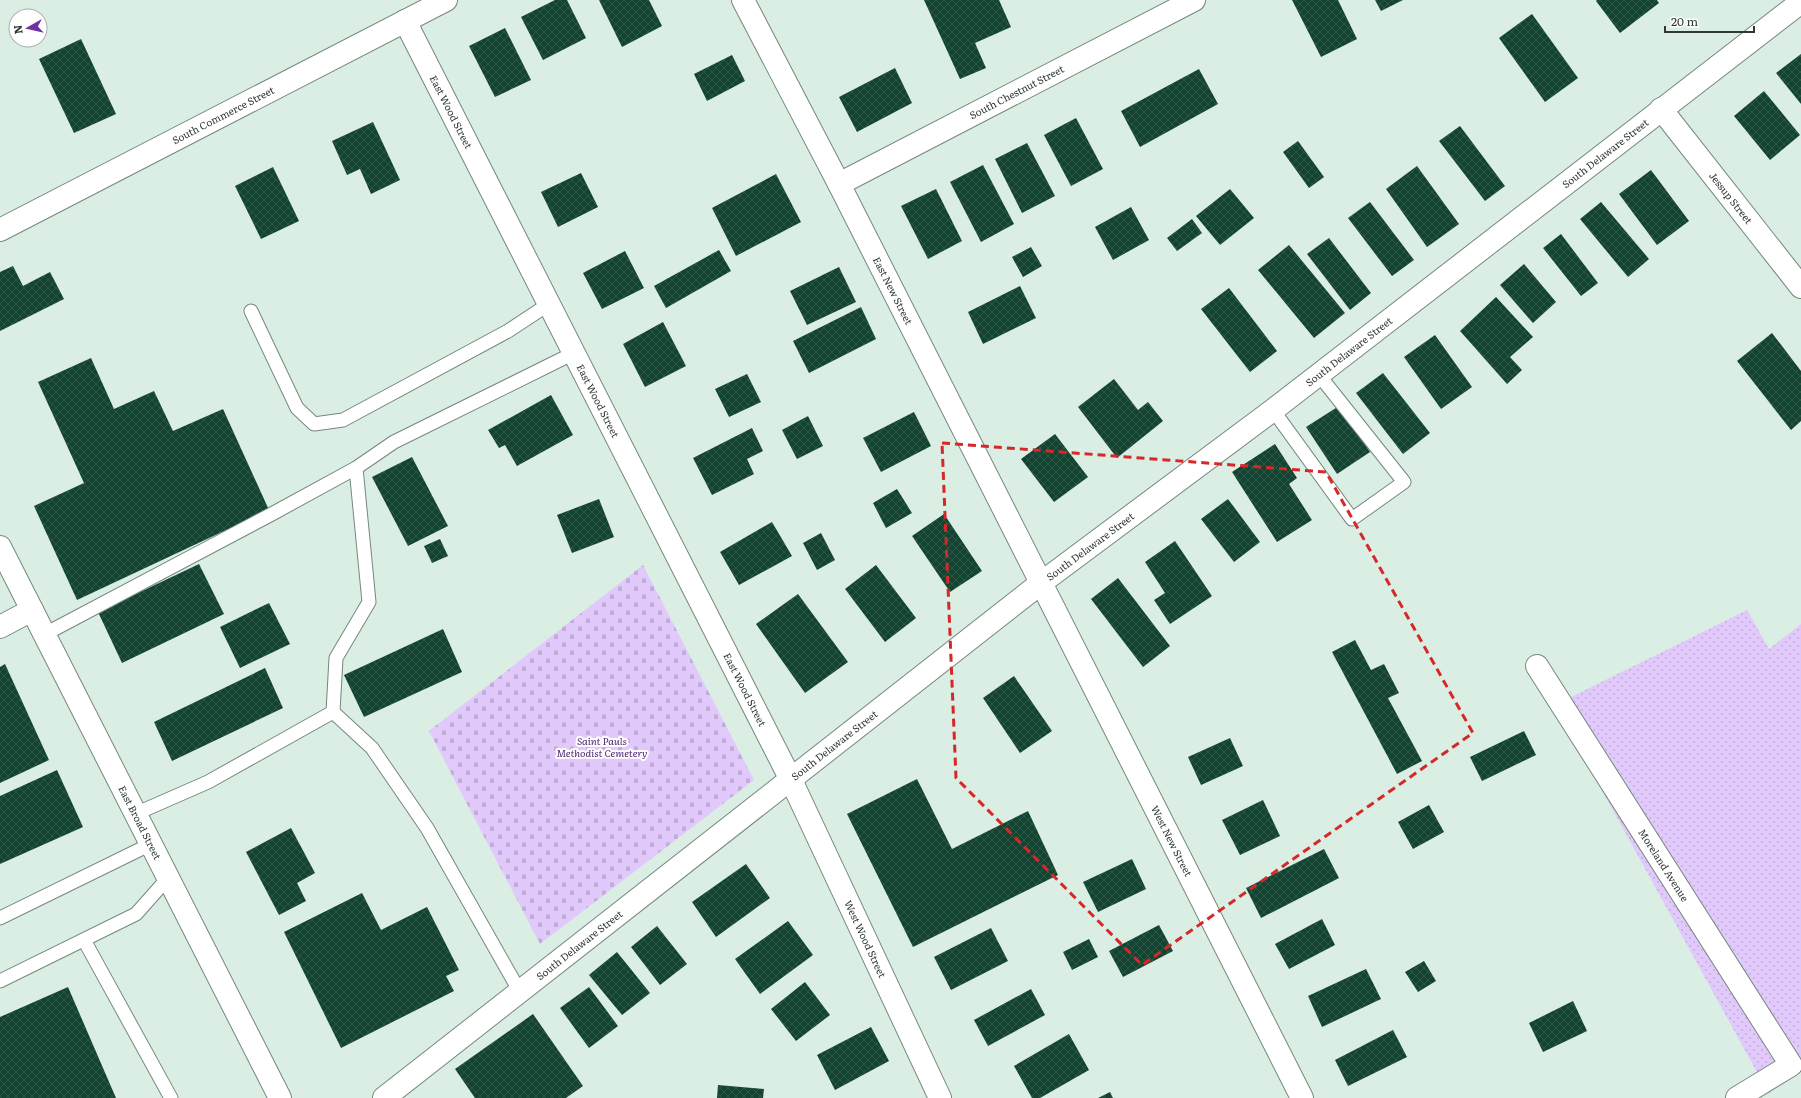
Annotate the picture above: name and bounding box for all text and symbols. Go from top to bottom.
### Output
north arrow [8,8,48,48]
scale bar [1665,8,1754,34]
text: 20 m [1671,12,1698,30]
text: N [9,24,26,35]
street label: South Chestnut Street [967,61,1066,122]
street label: East Wood Street [427,72,477,151]
street label: South Commerce Street [169,82,277,147]
street label: South Delaware Street [1558,115,1651,191]
street label: Jessup Street [1706,168,1756,227]
street label: East New Street [870,254,917,327]
street label: South Delaware Street [1302,313,1395,389]
street label: East Wood Street [574,361,624,440]
street label: South Delaware Street [1043,508,1137,584]
street label: East Wood Street [720,650,770,729]
street label: South Delaware Street [788,706,880,783]
park label: Saint Pauls Methodist Cemetery [557,733,647,760]
street label: East Broad Street [115,783,166,862]
street label: West New Street [1148,803,1197,879]
street label: Moreland Avenue [1635,825,1693,904]
street label: West Wood Street [841,897,891,980]
street label: South Delaware Street [533,906,625,983]

